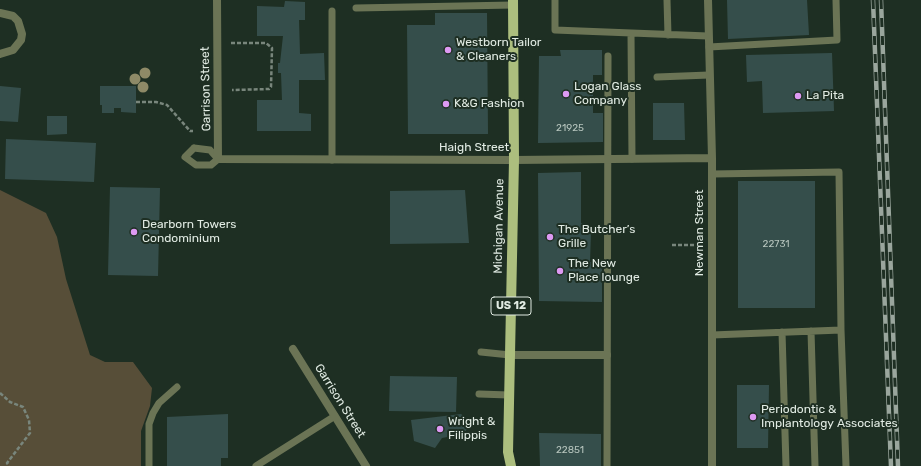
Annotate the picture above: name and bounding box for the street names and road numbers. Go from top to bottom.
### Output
street label: Garrison Street [198,47,214,131]
street label: Haigh Street [439,141,509,155]
street label: Michigan Avenue [491,178,507,274]
street label: Newman Street [693,190,707,276]
road number: US 12 [491,297,531,315]
street label: Garrison Street [311,361,369,441]

